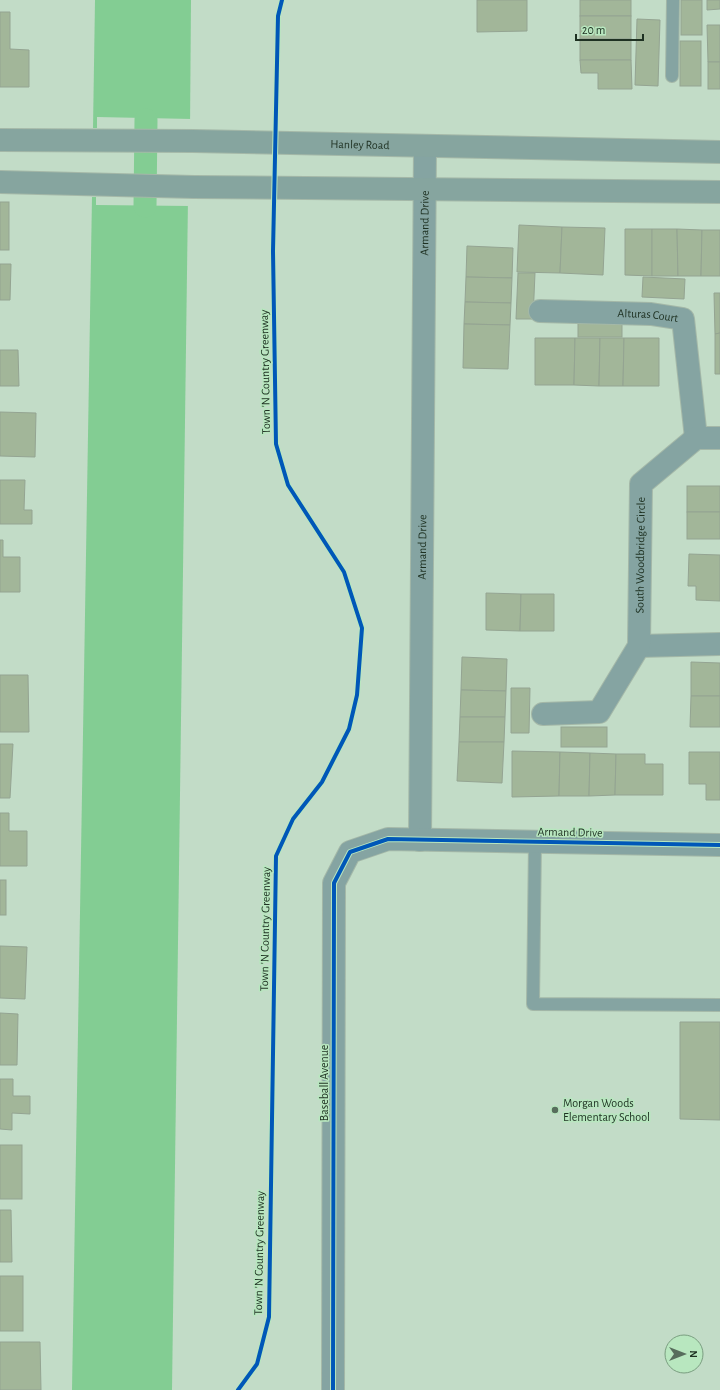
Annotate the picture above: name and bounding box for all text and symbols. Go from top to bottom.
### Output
scale bar [576,16,643,42]
text: 20 m [582,24,605,36]
street label: Hanley Road [330,138,390,152]
street label: Armand Drive [418,190,431,256]
street label: Alturas Court [617,307,679,324]
street label: Town 'N Country Greenway [258,310,273,434]
street label: South Woodbridge Circle [633,497,647,613]
street label: Armand Drive [416,514,428,580]
street label: Armand Drive [537,825,603,839]
street label: Town 'N Country Greenway [258,867,273,991]
street label: Baseball Avenue [318,1045,330,1121]
place label: Morgan Woods Elementary School [563,1097,650,1124]
marker: Morgan Woods Elementary School [550,1105,560,1115]
street label: Town 'N Country Greenway [252,1191,267,1315]
north arrow [664,1334,704,1374]
text: N [688,1350,699,1358]

